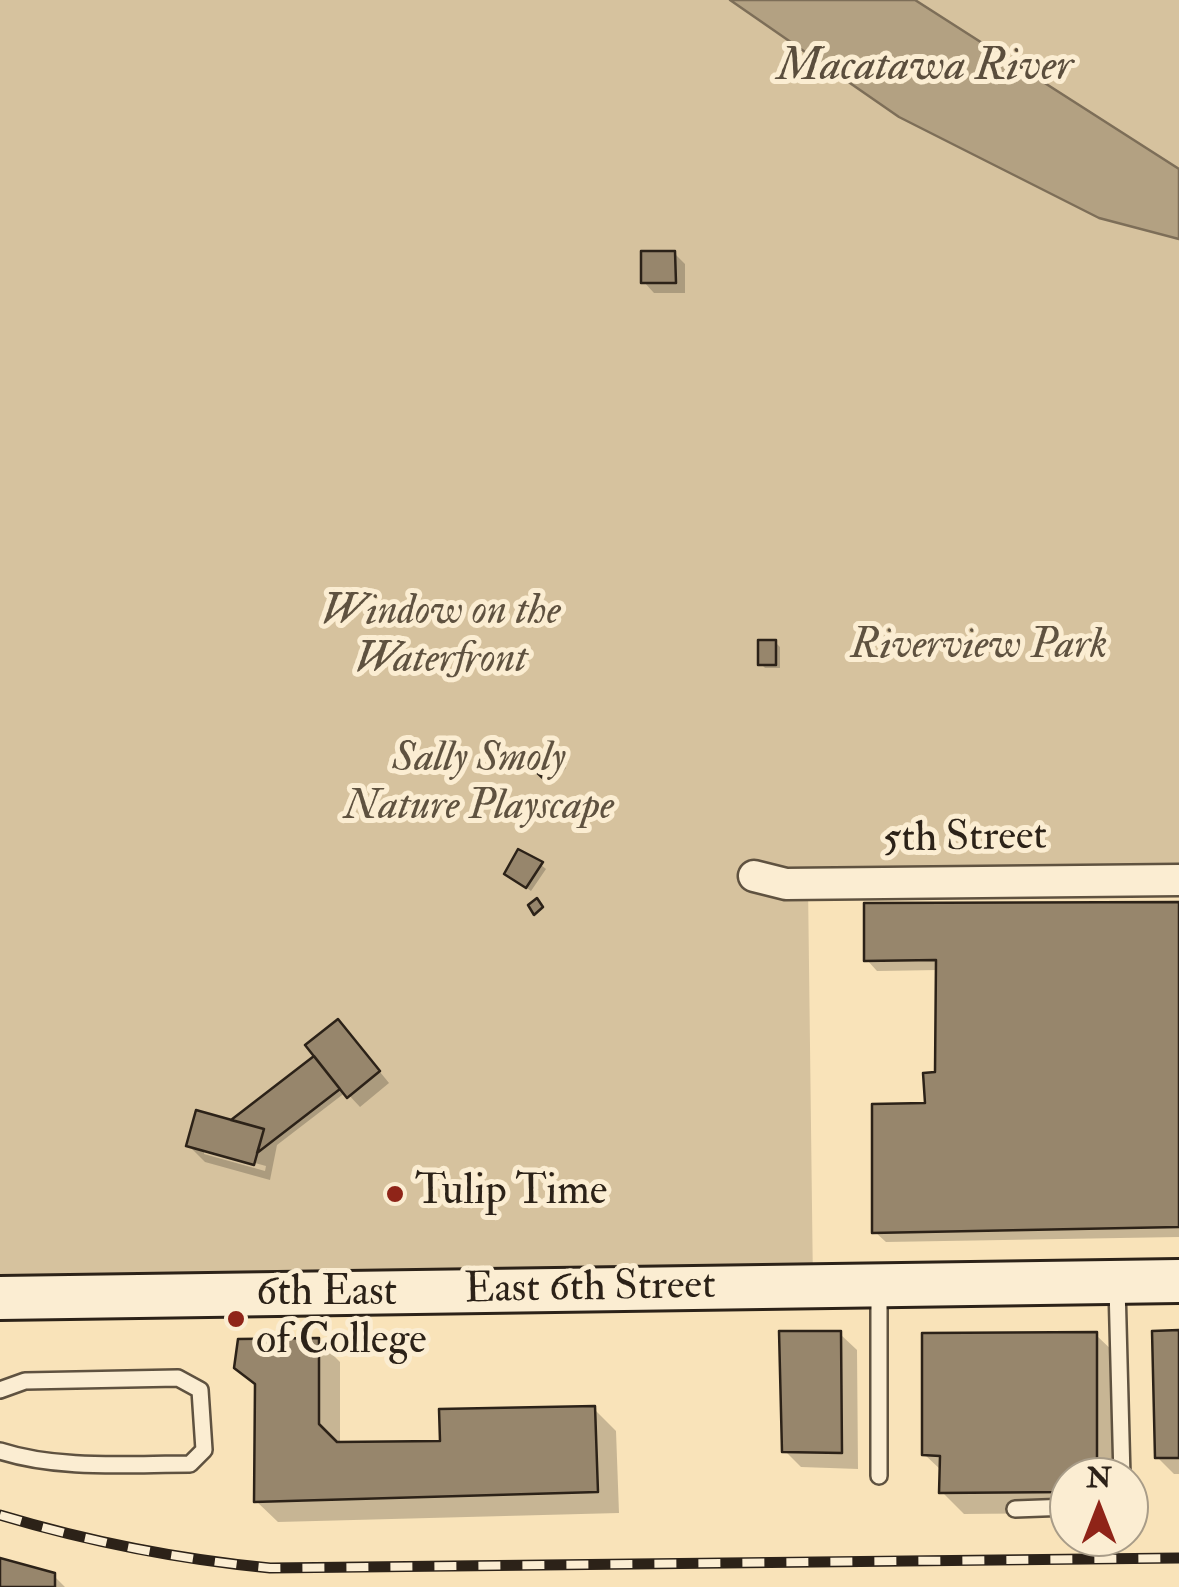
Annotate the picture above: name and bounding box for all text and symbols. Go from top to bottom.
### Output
water label: Macatawa River [777,42,1073,96]
park label: Window on the Waterfront [321,589,561,688]
park label: Riverview Park [851,623,1107,673]
park label: Sally Smoly Nature Playscape [344,736,614,834]
street label: 5th Street [882,813,1048,867]
place label: Tulip Time [415,1169,607,1219]
marker: Tulip Time [384,1183,406,1205]
street label: East 6th Street [464,1263,716,1317]
place label: 6th East of College [256,1270,427,1368]
marker: 6th East of College [225,1308,247,1330]
north arrow [1049,1457,1149,1557]
text: N [1086,1461,1112,1496]

